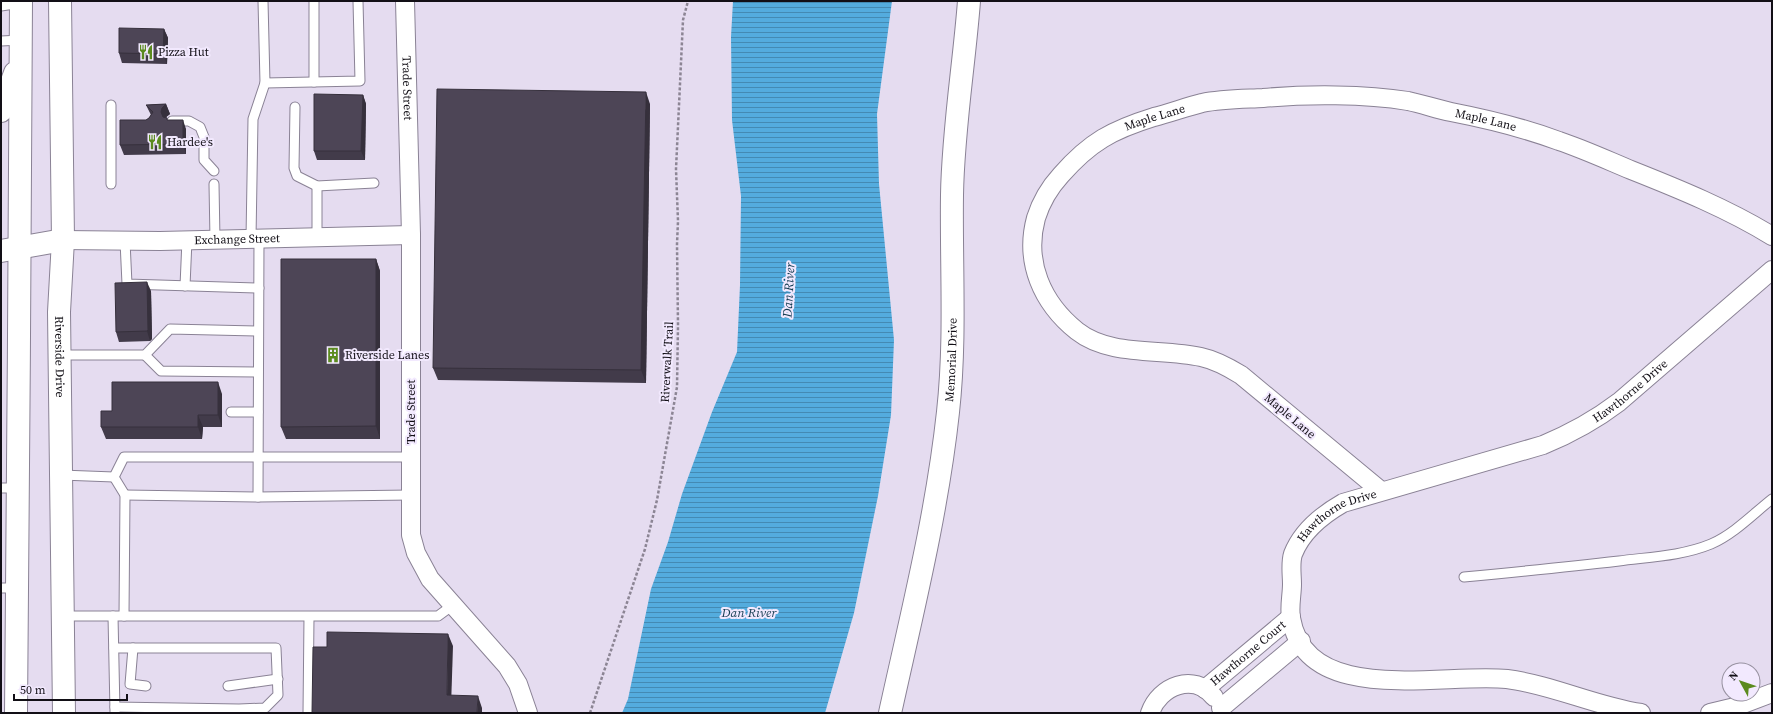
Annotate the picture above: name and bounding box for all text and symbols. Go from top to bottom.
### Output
restaurant icon: Pizza Hut [137,43,155,61]
place label: Pizza Hut [158,44,209,60]
street label: Trade Street [398,55,416,121]
street label: Maple Lane [1122,100,1187,135]
street label: Maple Lane [1454,105,1518,135]
restaurant icon: Hardee's [146,133,164,151]
place label: Hardee's [167,134,213,150]
street label: Exchange Street [194,230,280,248]
water label: Dan River [779,261,798,319]
street label: Riverside Drive [51,316,68,398]
street label: Memorial Drive [941,318,961,403]
street label: Riverwalk Trail [657,321,677,403]
building icon: Riverside Lanes [324,346,342,364]
place label: Riverside Lanes [345,347,429,363]
street label: Hawthorne Drive [1590,356,1671,426]
street label: Trade Street [403,380,419,444]
street label: Maple Lane [1261,390,1319,442]
street label: Hawthorne Drive [1293,486,1378,545]
water label: Dan River [720,604,777,621]
street label: Hawthorne Court [1207,617,1289,689]
north arrow [1721,662,1761,702]
text: N [1725,668,1742,684]
scale bar [14,676,127,702]
text: 50 m [20,682,46,698]

